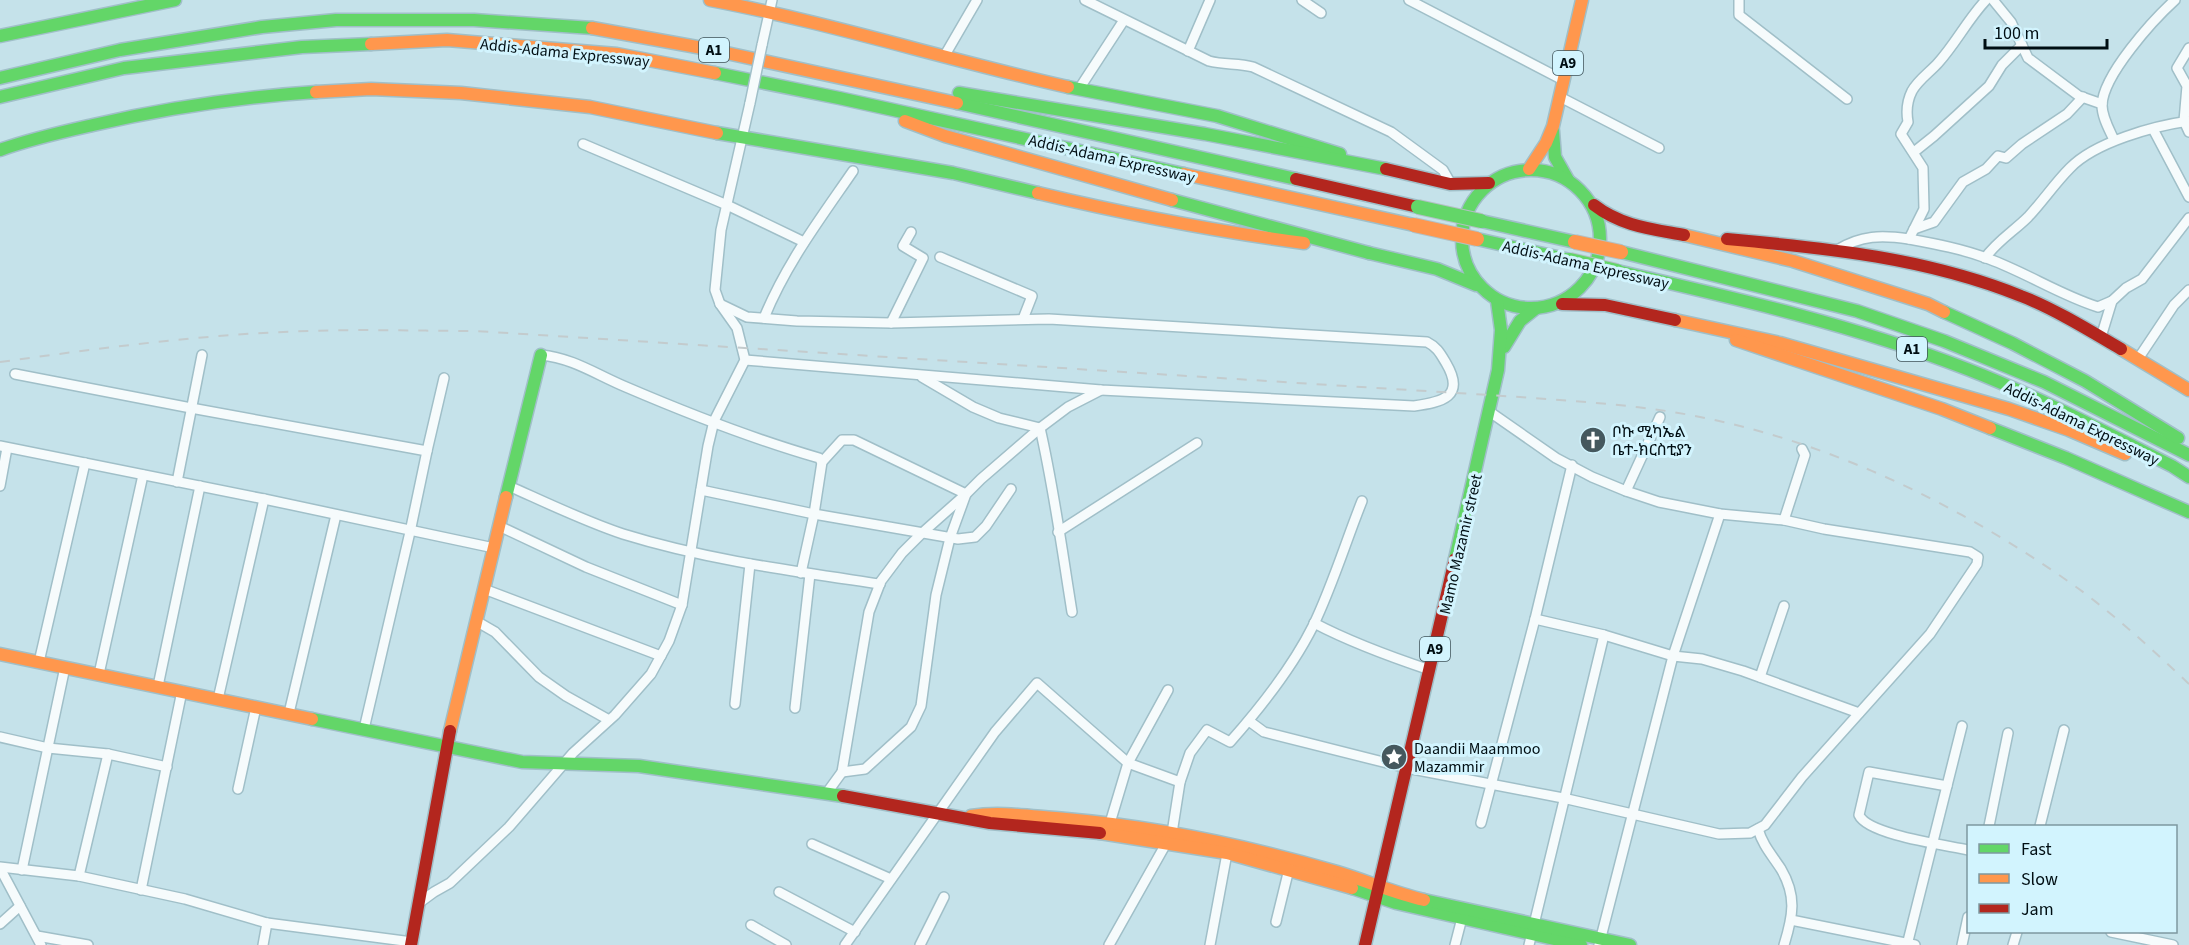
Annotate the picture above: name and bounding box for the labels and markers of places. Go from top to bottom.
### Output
place label: ቦኩ ሚካኤል ቤተ-ክርስቲያን [1612,421,1692,461]
church icon: ቦኩ ሚካኤል ቤተ-ክርስቲያን [1578,425,1608,455]
place label: Daandii Maammoo Mazammir [1414,738,1540,778]
place icon: Daandii Maammoo Mazammir [1379,742,1409,772]

